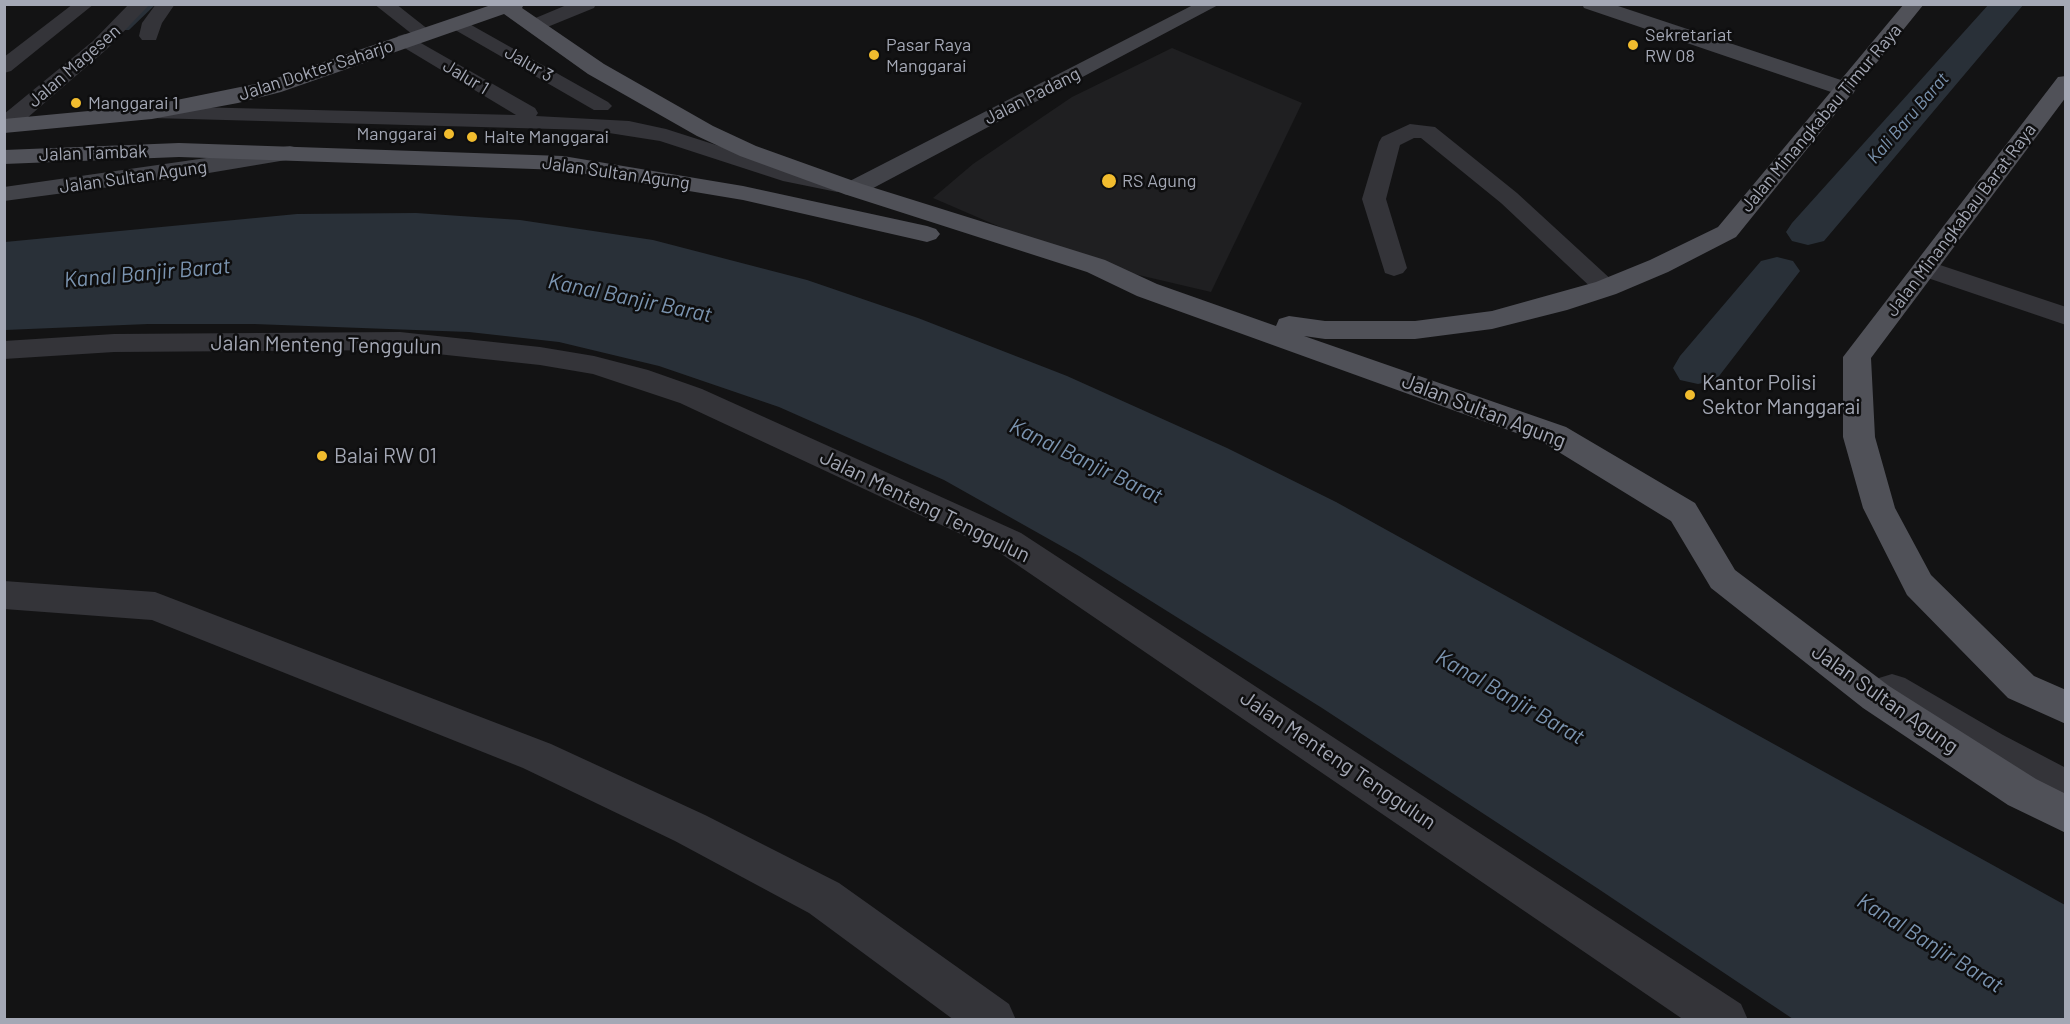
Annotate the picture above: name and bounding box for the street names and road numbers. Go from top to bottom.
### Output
street label: Jalan Magesen [23,20,125,112]
street label: Jalan Minangkabau Timur Raya [1736,20,1906,216]
street label: Jalan Dokter Saharjo [236,35,396,105]
street label: Jalur 3 [501,41,557,87]
street label: Jalur 1 [439,55,493,99]
street label: Jalan Padang [981,63,1083,129]
street label: Jalan Minangkabau Barat Raya [1881,119,2041,321]
street label: Jalan Tambak [39,140,147,166]
street label: Jalan Sultan Agung [541,152,691,194]
street label: Jalan Sultan Agung [58,156,208,198]
street label: Jalan Menteng Tenggulun [210,330,442,360]
street label: Jalan Sultan Agung [1398,368,1570,454]
street label: Jalan Menteng Tenggulun [816,444,1034,568]
street label: Jalan Sultan Agung [1807,639,1963,759]
street label: Jalan Menteng Tenggulun [1235,685,1441,835]

